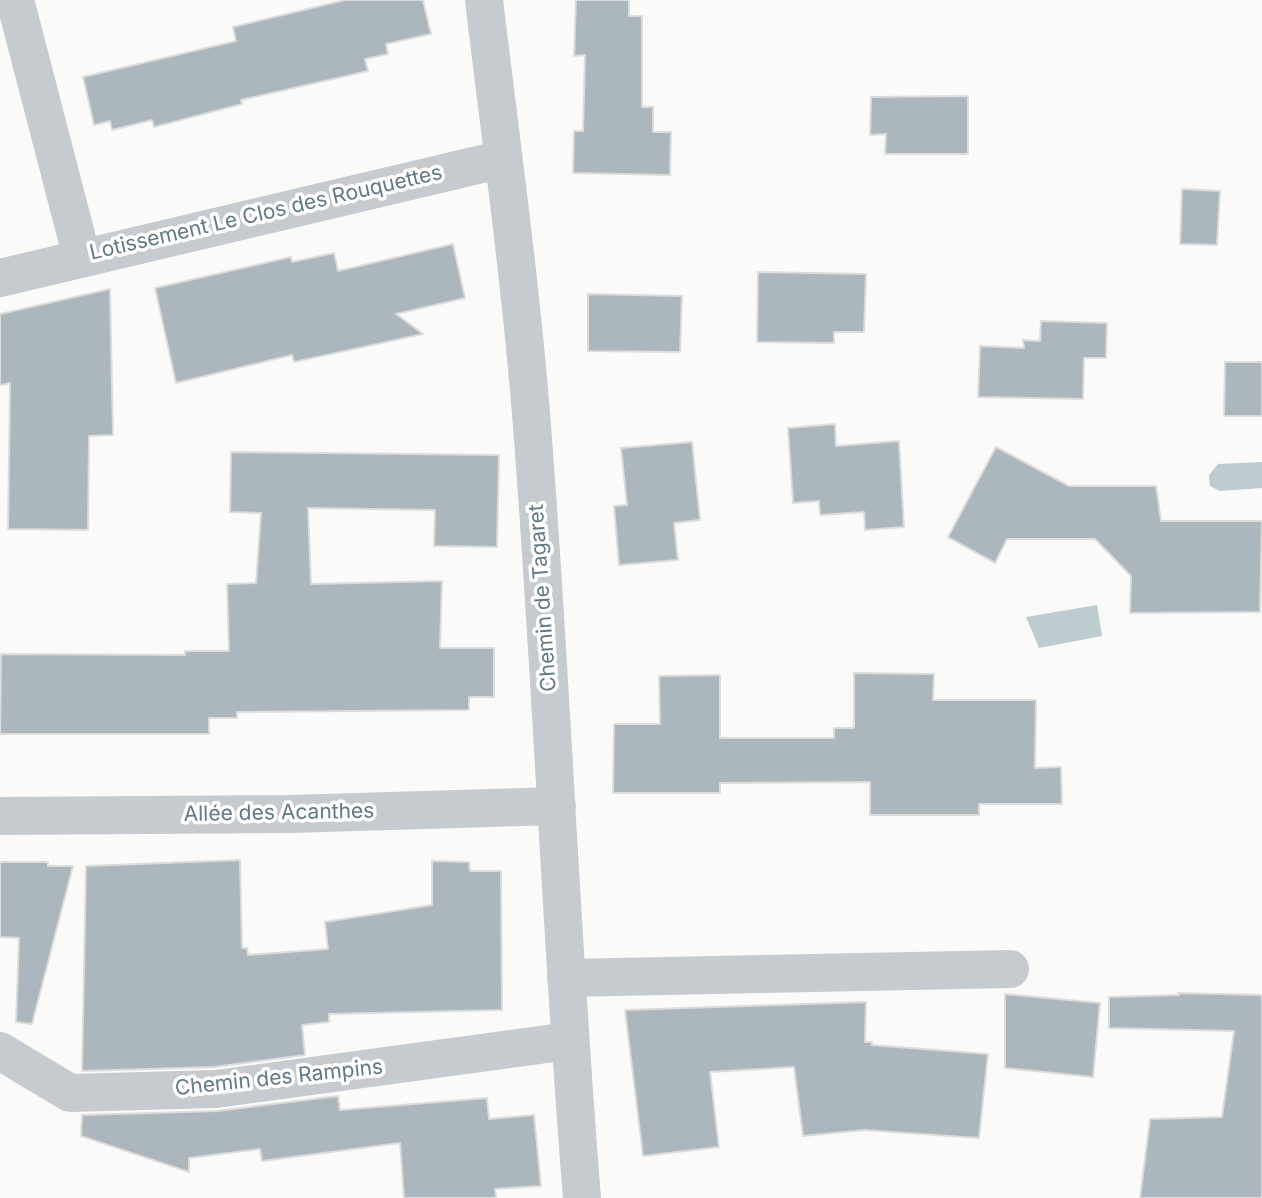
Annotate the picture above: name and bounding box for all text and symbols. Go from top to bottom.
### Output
street label: Lotissement Le Clos des Rouquettes [87,160,445,266]
street label: Chemin de Tagaret [524,503,562,693]
street label: Allée des Acanthes [183,799,375,827]
street label: Chemin des Rampins [174,1055,384,1101]

